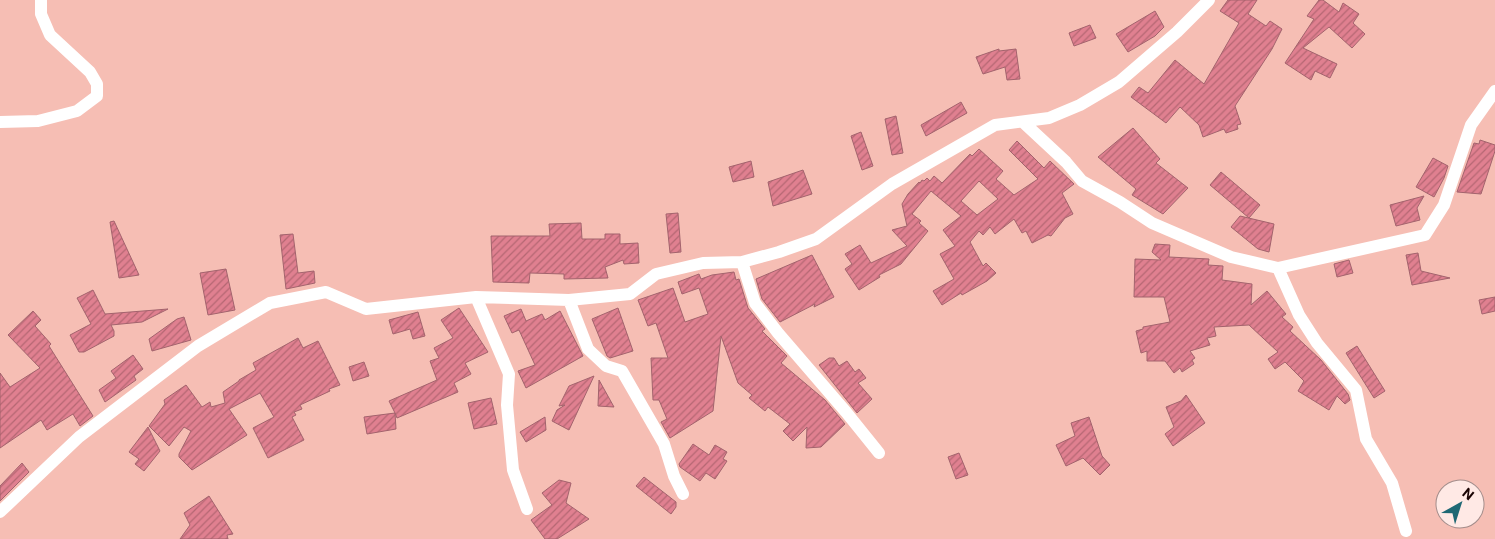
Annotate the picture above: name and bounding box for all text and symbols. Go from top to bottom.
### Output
north arrow [1435,479,1485,529]
text: N [1459,485,1477,503]

